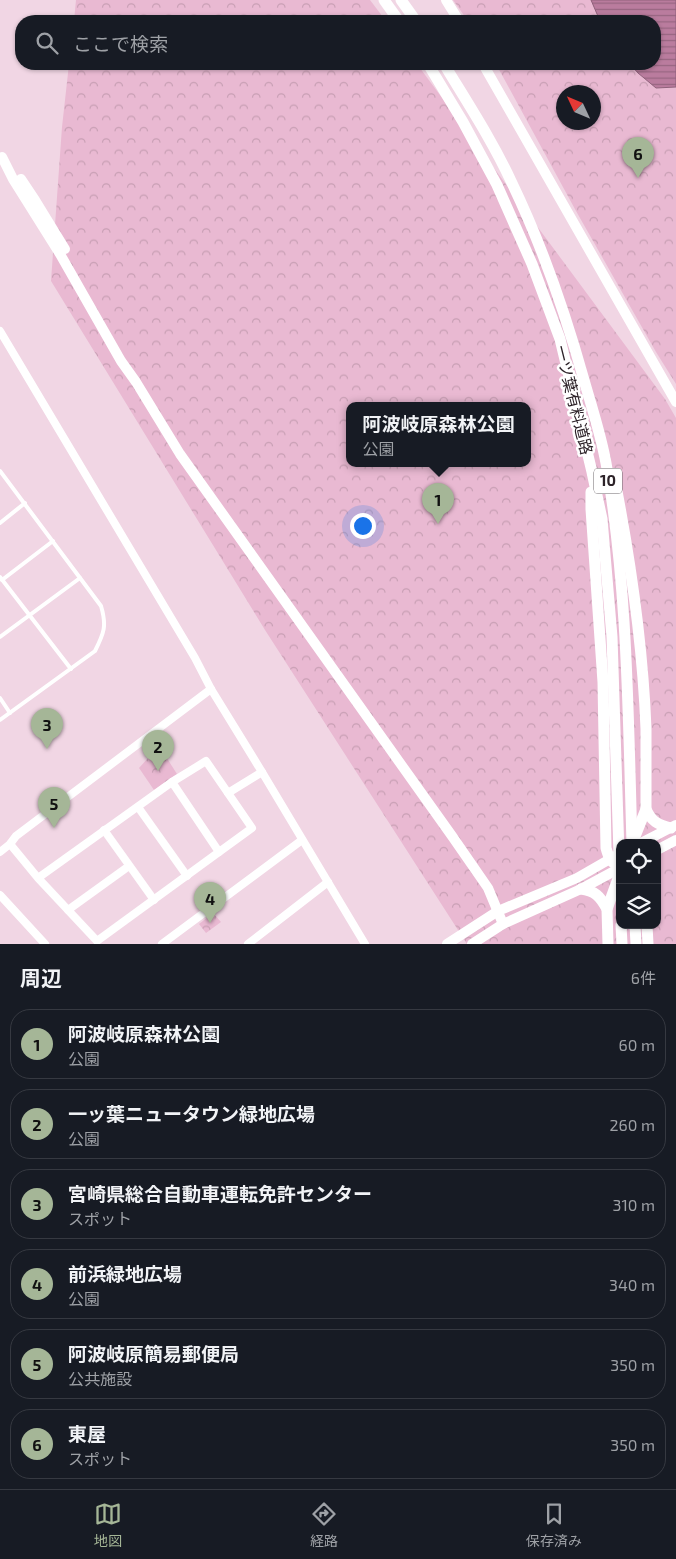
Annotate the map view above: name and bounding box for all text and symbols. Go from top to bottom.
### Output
search box [15,15,661,70]
icon: search [33,29,61,57]
text: ここで検索 [73,32,168,55]
north arrow [556,85,601,130]
pin: 6 [622,137,654,178]
street label: 一ツ葉有料道路 [552,343,597,457]
popup [346,402,531,467]
text: 阿波岐原森林公園 [362,412,515,435]
text: 公園 [362,439,395,458]
road number: 10 [594,468,622,494]
pin: 1 [422,483,454,524]
your location [350,513,376,539]
pin: 3 [31,708,63,749]
pin: 2 [142,730,174,771]
pin: 5 [38,787,70,828]
map controls [616,839,661,929]
button: locate [616,839,661,884]
pin: 4 [194,882,226,923]
button: layers [616,884,661,929]
text: 周辺 [20,965,62,990]
text: 6件 [631,968,656,987]
text: 阿波岐原森林公園 [68,1022,220,1045]
text: 1 [34,1035,40,1054]
text: 60 m [619,1035,655,1054]
text: 公園 [68,1049,100,1068]
text: 一ッ葉ニュータウン緑地広場 [68,1102,315,1125]
text: 2 [32,1115,42,1134]
text: 260 m [610,1115,655,1134]
text: 公園 [68,1129,100,1148]
text: 宮崎県総合自動車運転免許センター [68,1182,372,1205]
text: 3 [32,1195,42,1214]
text: 310 m [613,1195,655,1214]
text: スポット [68,1209,132,1228]
text: 前浜緑地広場 [68,1262,182,1285]
text: 4 [32,1275,42,1294]
text: 340 m [609,1275,655,1294]
text: 公園 [68,1289,100,1308]
text: 阿波岐原簡易郵便局 [68,1342,239,1365]
text: 5 [33,1355,41,1374]
text: 350 m [610,1355,655,1374]
text: 公共施設 [68,1369,132,1388]
text: 東屋 [68,1422,106,1445]
text: 6 [32,1435,42,1454]
text: 350 m [610,1435,655,1454]
text: スポット [68,1449,132,1468]
tab: 地図 [94,1500,122,1550]
tab: 経路 [310,1500,338,1550]
tab: 保存済み [526,1500,582,1550]

